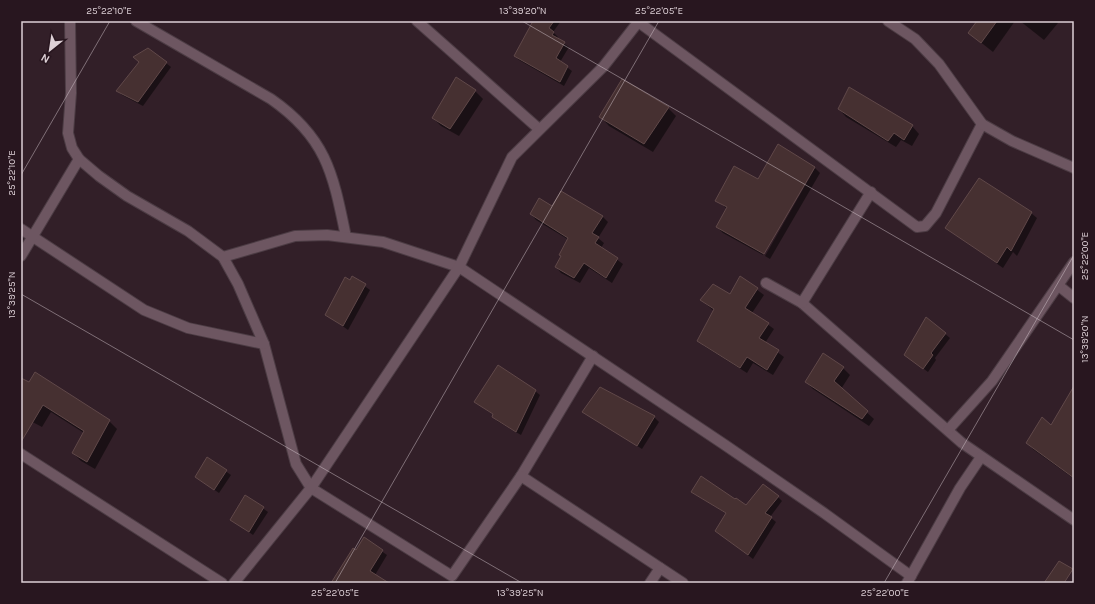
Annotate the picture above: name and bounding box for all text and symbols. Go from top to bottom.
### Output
text: 25°22'10"E [86,5,132,17]
text: 13°39'20"N [499,5,547,17]
text: 25°22'05"E [635,5,683,17]
north arrow [30,30,70,70]
text: N [39,51,52,66]
text: 25°22'10"E [6,150,18,196]
text: 25°22'00"E [1079,232,1091,280]
text: 13°39'25"N [6,271,18,319]
text: 13°39'20"N [1079,315,1091,363]
text: 25°22'05"E [311,587,359,599]
text: 13°39'25"N [496,587,544,599]
text: 25°22'00"E [861,587,909,599]

